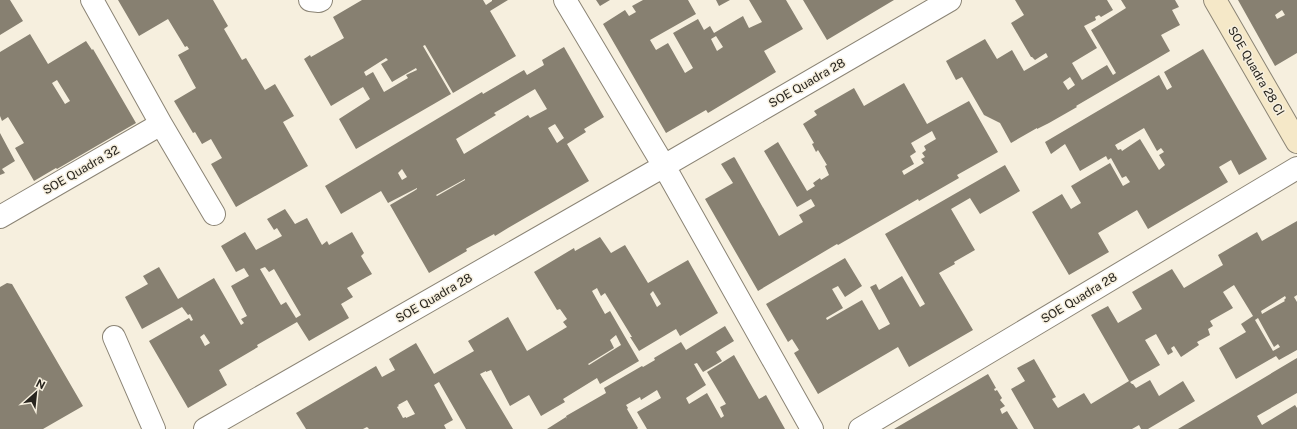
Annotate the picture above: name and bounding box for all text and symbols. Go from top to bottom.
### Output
street label: SOE Quadra 28 CI [1225,24,1287,118]
street label: SOE Quadra 28 [766,55,848,111]
street label: SOE Quadra 32 [40,143,122,197]
street label: SOE Quadra 28 [393,270,475,326]
street label: SOE Quadra 28 [1039,270,1120,326]
north arrow [16,373,56,413]
text: N [34,377,47,391]

